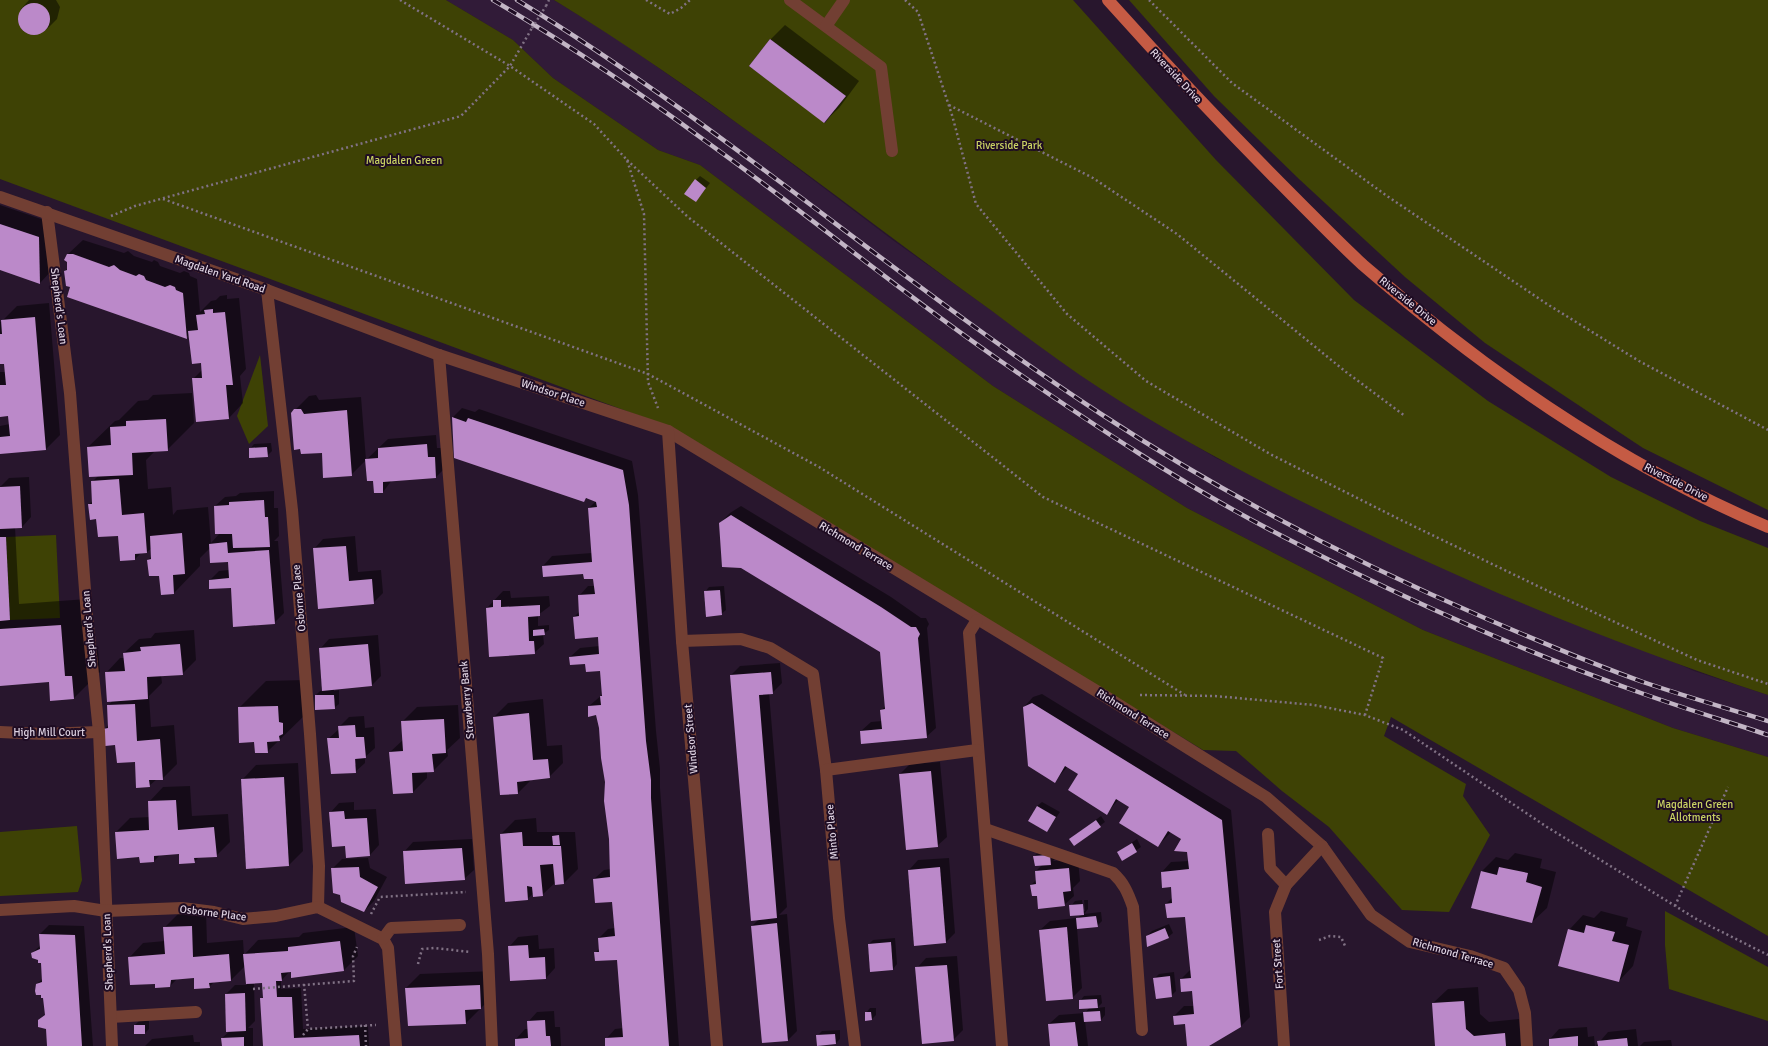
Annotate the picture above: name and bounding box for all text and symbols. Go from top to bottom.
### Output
street label: Riverside Drive [1147,46,1205,106]
park label: Riverside Park [976,139,1043,152]
park label: Magdalen Green [366,154,442,167]
street label: Magdalen Yard Road [173,252,267,296]
street label: Shepherd's Loan [48,267,70,345]
street label: Riverside Drive [1377,274,1439,328]
street label: Windsor Place [519,376,587,410]
street label: Riverside Drive [1642,460,1710,504]
street label: Richmond Terrace [817,519,895,573]
street label: Osborne Place [290,564,308,632]
street label: Shepherd's Loan [79,590,99,668]
street label: Strawberry Bank [457,660,477,740]
street label: Richmond Terrace [1094,686,1172,742]
street label: Windsor Street [681,704,701,774]
street label: High Mill Court [13,726,85,739]
park label: Magdalen Green Allotments [1657,798,1733,824]
street label: Minto Place [823,804,841,860]
street label: Osborne Place [179,902,247,924]
street label: Shepherd's Loan [100,913,116,991]
street label: Richmond Terrace [1411,935,1495,971]
street label: Fort Street [1270,938,1286,990]

